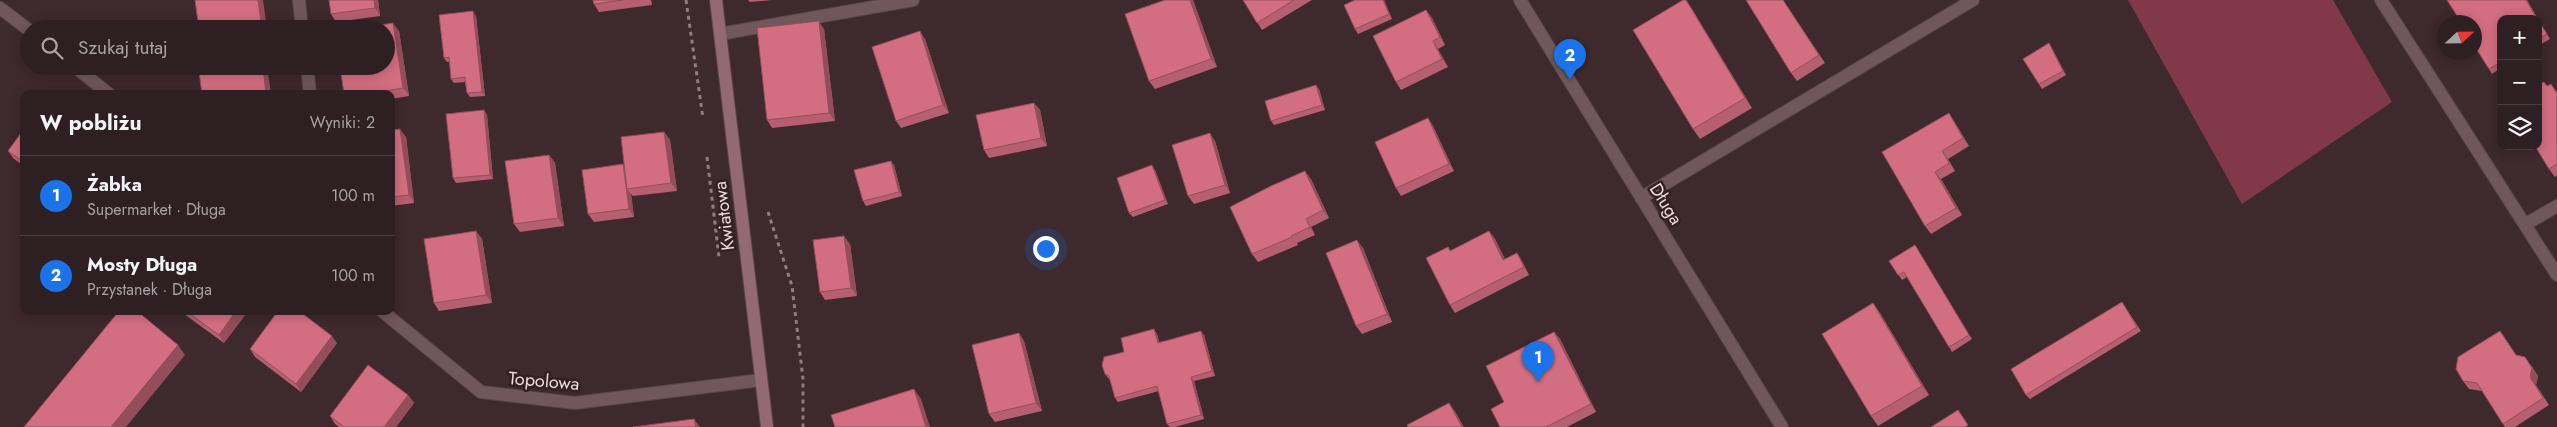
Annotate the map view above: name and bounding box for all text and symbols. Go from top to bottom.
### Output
north arrow [2437,15,2482,60]
map controls [2497,15,2542,150]
button: + [2497,15,2542,60]
search box [20,20,395,75]
icon: search [38,34,66,62]
text: Szukaj tutaj [78,34,168,61]
pin: 2 [1554,39,1586,80]
button: − [2497,60,2542,105]
button: layers [2497,105,2542,150]
text: W pobliżu [40,108,141,138]
text: Wyniki: 2 [310,111,375,134]
text: Żabka [87,171,142,198]
street label: Długa [1643,178,1689,230]
street label: Kwiatowa [707,180,741,252]
text: 1 [52,184,60,207]
text: 100 m [331,184,375,207]
text: Supermarket · Długa [87,198,226,221]
your location [1033,236,1059,262]
text: Mosty Długa [87,251,197,278]
text: 2 [51,264,61,287]
text: 100 m [331,264,375,287]
text: Przystanek · Długa [87,278,212,301]
pin: 1 [1522,341,1554,382]
street label: Topolowa [507,365,581,397]

